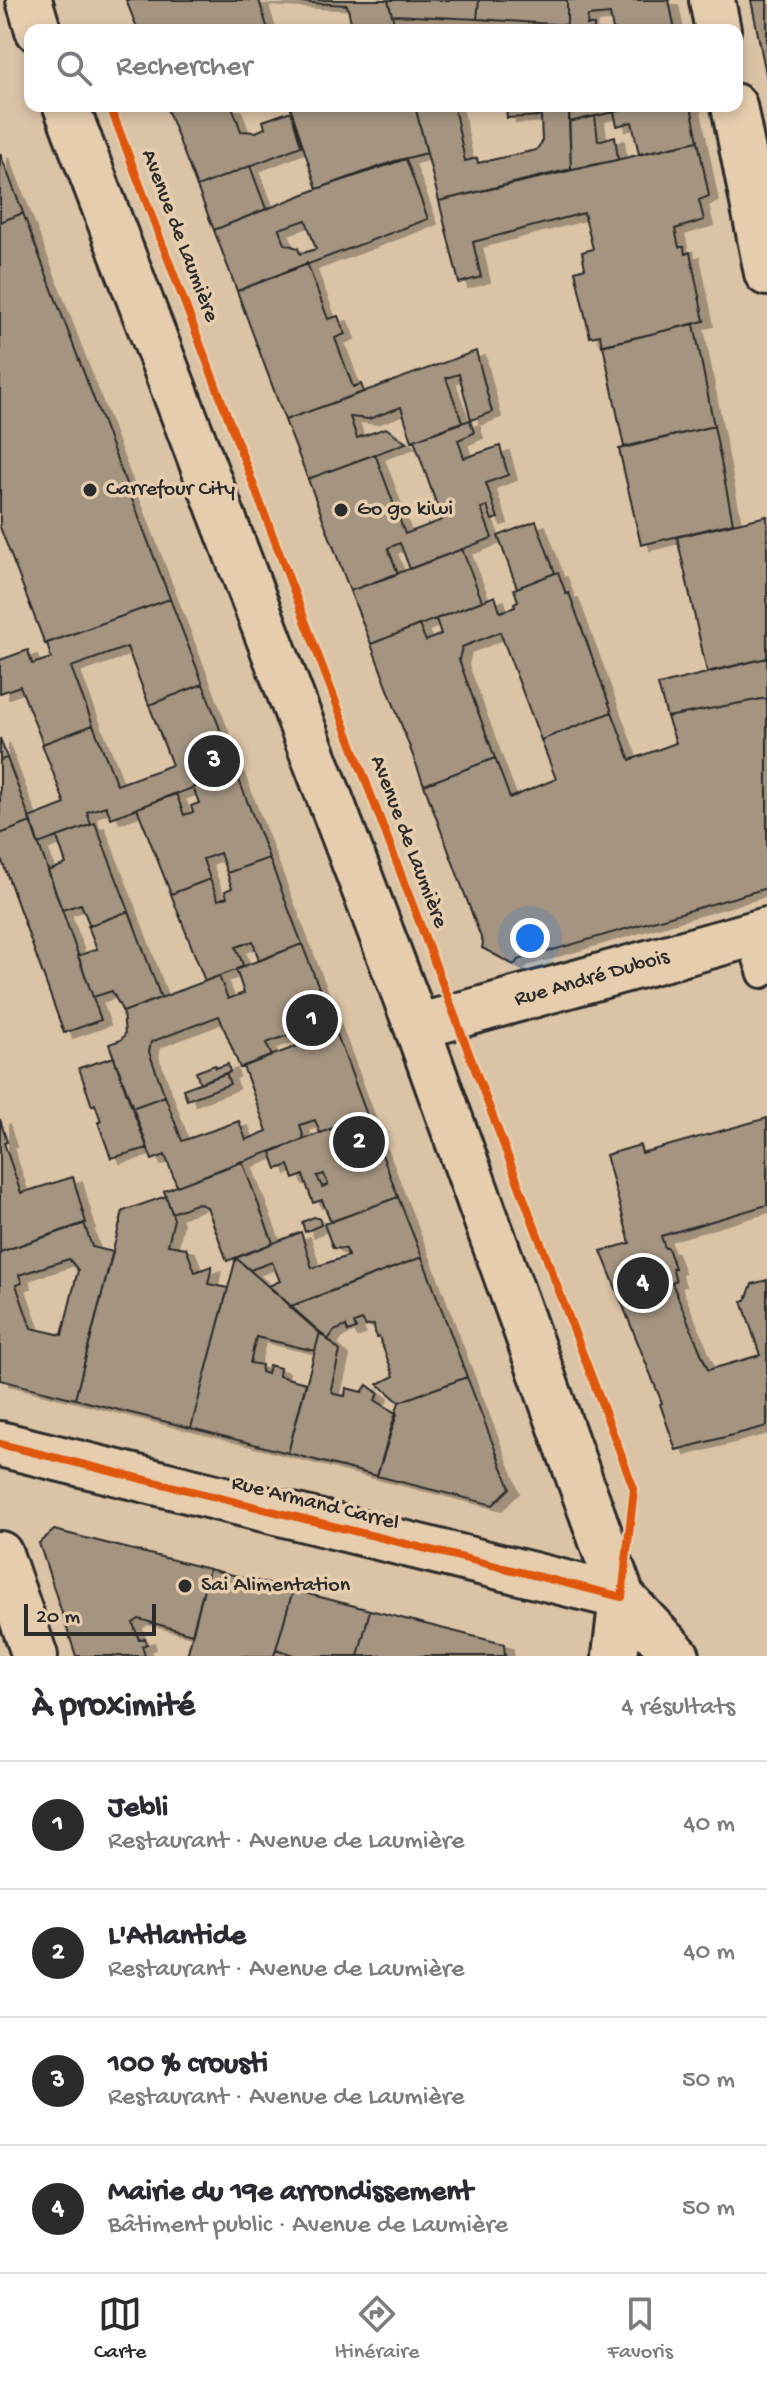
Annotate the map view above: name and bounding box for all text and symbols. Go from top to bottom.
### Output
search box [24,24,743,112]
icon: search [52,46,96,90]
text: Rechercher [116,51,252,86]
street label: Avenue de Laumière [134,146,224,326]
place label: Carrefour City [106,477,235,503]
marker: Carrefour City [81,481,99,499]
place label: Go go kiwi [357,497,453,523]
marker: Go go kiwi [332,501,350,519]
pin: 3 [188,731,240,791]
street label: Avenue de Laumière [363,752,453,932]
your location [510,918,550,958]
street label: Rue André Dubois [512,944,673,1014]
pin: 1 [286,990,338,1050]
pin: 2 [333,1112,385,1172]
pin: 4 [617,1253,669,1313]
street label: Rue Armand Carrel [229,1471,401,1537]
place label: Sai Alimentation [201,1573,351,1599]
marker: Sai Alimentation [176,1577,194,1595]
scale bar [24,1600,156,1636]
text: 20 m [36,1605,80,1631]
text: À proximité [32,1688,195,1728]
text: 4 résultats [621,1693,735,1724]
text: Jebli [108,1792,168,1827]
text: 1 [53,1810,63,1841]
text: 40 m [683,1810,735,1841]
text: Restaurant · Avenue de Laumière [108,1827,464,1858]
text: L'Atlantide [108,1920,246,1955]
text: 2 [52,1938,64,1969]
text: 40 m [683,1938,735,1969]
text: Restaurant · Avenue de Laumière [108,1955,464,1986]
text: 100 % crousti [108,2048,268,2083]
text: 3 [51,2066,65,2097]
text: 50 m [682,2066,735,2097]
text: Restaurant · Avenue de Laumière [108,2083,464,2114]
text: Mairie du 19e arrondissement [108,2176,473,2211]
text: 4 [52,2194,64,2225]
text: 50 m [682,2194,735,2225]
text: Bâtiment public · Avenue de Laumière [108,2211,508,2242]
tab: Carte [94,2292,146,2366]
tab: Itinéraire [335,2292,419,2366]
tab: Favoris [608,2292,673,2366]

